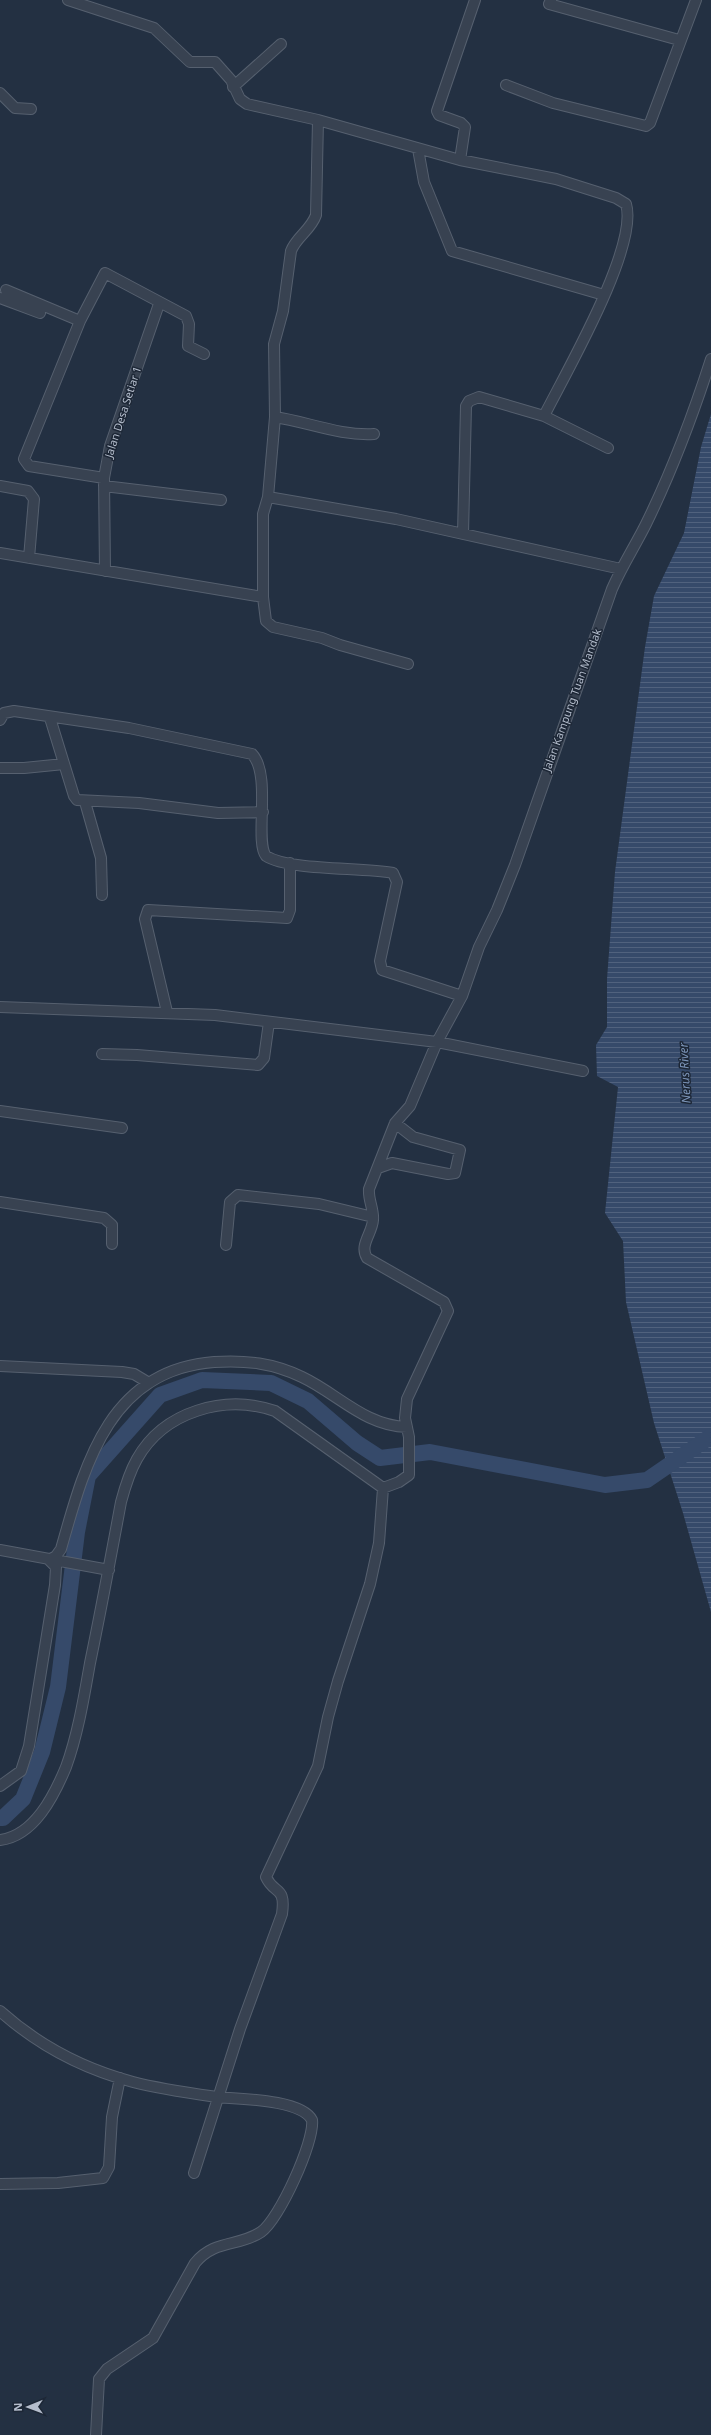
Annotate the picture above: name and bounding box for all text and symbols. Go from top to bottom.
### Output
street label: Jalan Desa Setiar 1 [100,364,144,460]
street label: Jalan Kampung Tuan Mandak [538,626,604,774]
water label: Nerus River [674,1041,695,1104]
north arrow [8,2387,48,2427]
text: N [10,2403,25,2412]

